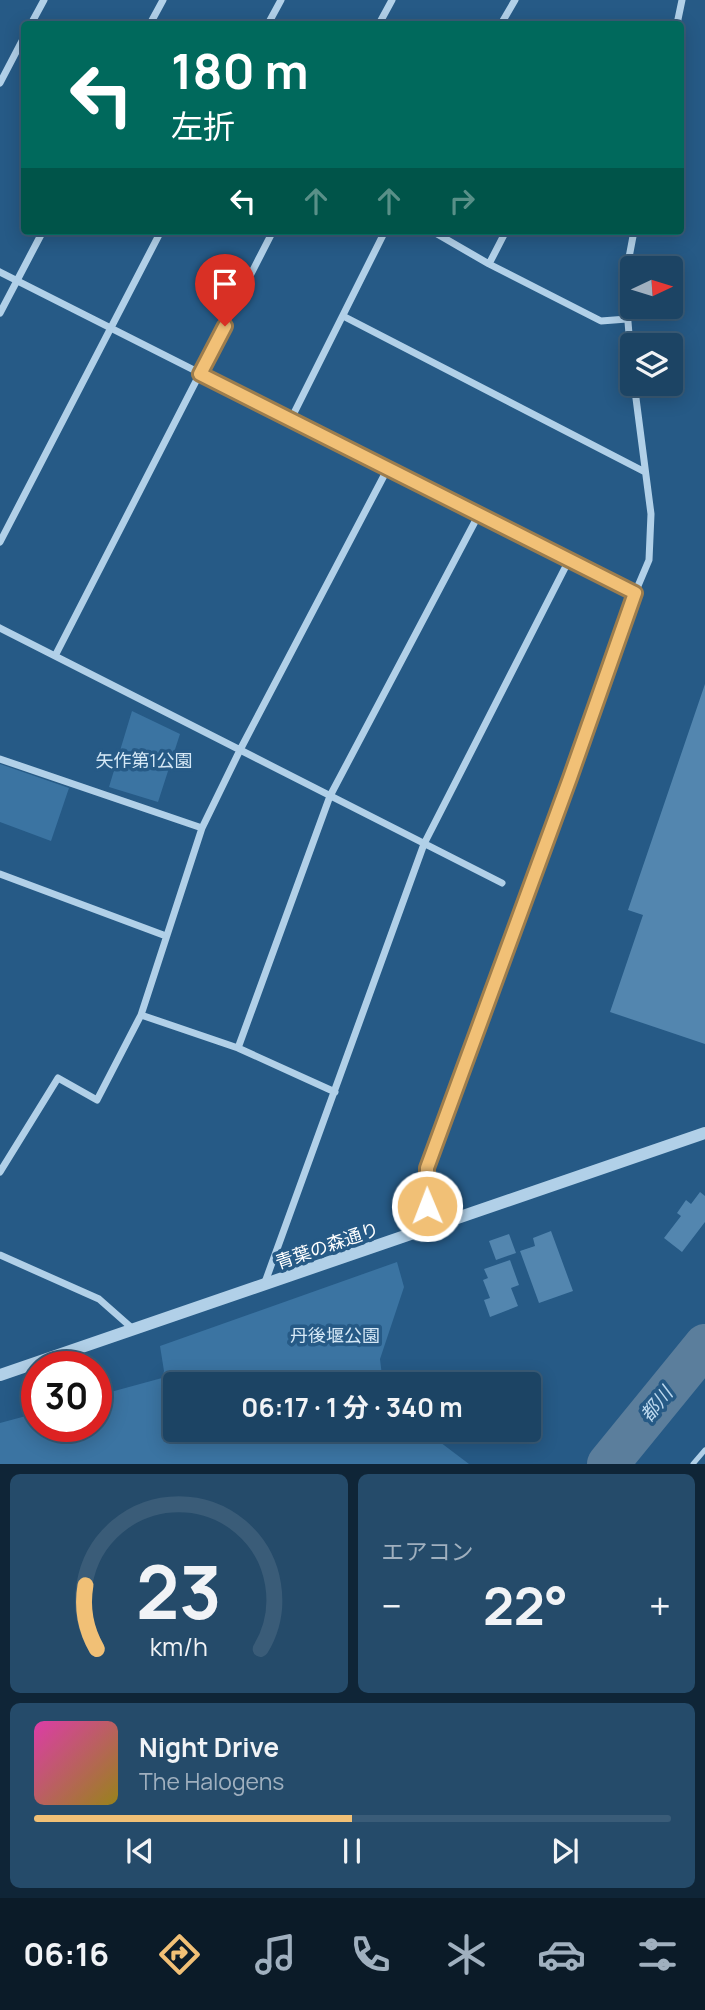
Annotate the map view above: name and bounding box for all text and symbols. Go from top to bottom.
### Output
text: 180 m [171,37,309,104]
icon: left [56,49,147,140]
text: 左折 [171,104,235,148]
icon: left [224,182,262,220]
icon: ahead [297,182,335,220]
icon: ahead [370,182,408,220]
icon: right [443,182,481,220]
pin [195,254,255,326]
north arrow [620,256,682,318]
map controls [620,256,683,396]
icon: arrive [206,265,244,303]
button: layers [620,333,683,396]
park label: 矢作第1公園 [95,748,193,772]
position arrow [390,1169,464,1243]
street label: 青葉の森通り [272,1216,382,1274]
park label: 丹後堰公園 [290,1323,380,1347]
speed limit sign: 30 [21,1351,112,1442]
water label: 都川 [634,1380,679,1427]
text: 06:17 · 1 分 · 340 m [241,1389,463,1425]
text: エアコン [382,1535,474,1567]
text: 23 [136,1542,222,1642]
text: 22° [483,1570,568,1641]
text: − [382,1579,402,1631]
text: + [649,1579,671,1631]
text: km/h [150,1629,208,1664]
text: Night Drive [139,1729,279,1765]
text: The Halogens [139,1765,284,1797]
icon: previous [121,1832,159,1870]
icon: pause [333,1832,371,1870]
icon: next [546,1832,584,1870]
icon: directions [155,1930,204,1979]
icon: music [251,1930,300,1979]
icon: phone [346,1930,395,1979]
icon: climate [442,1930,491,1979]
icon: car [537,1930,586,1979]
icon: filters [633,1930,682,1979]
text: 06:16 [23,1932,109,1976]

